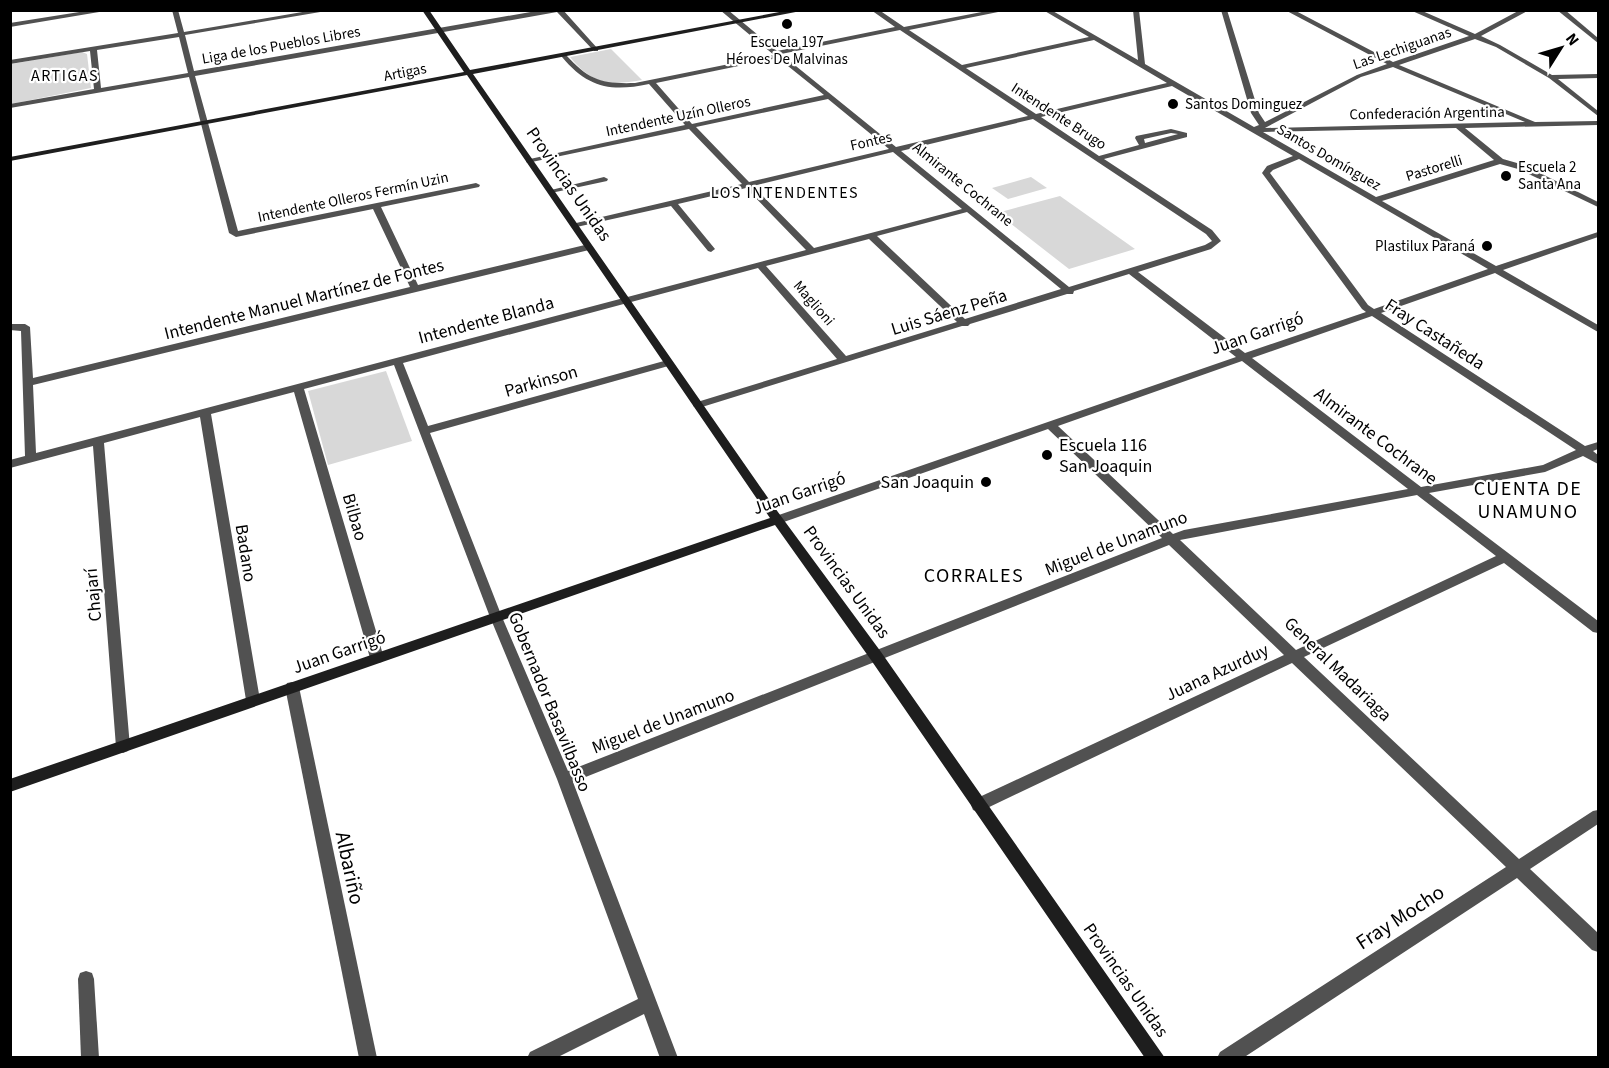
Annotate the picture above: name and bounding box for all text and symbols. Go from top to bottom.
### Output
marker: Escuela 197 Héroes De Malvinas [780,17,794,31]
north arrow [1531,18,1591,78]
street label: Liga de los Pueblos Libres [200,21,362,70]
street label: Las Lechiguanas [1350,22,1454,75]
text: N [1560,29,1584,50]
place label: Escuela 197 Héroes De Malvinas [726,32,848,70]
street label: Artigas [382,58,428,87]
district label: ARTIGAS [31,65,99,87]
street label: Intendente Brugo [1007,78,1110,155]
street label: Intendente Uzín Olleros [604,91,752,142]
place label: Santos Dominguez [1185,94,1302,115]
marker: Santos Dominguez [1166,97,1180,111]
street label: Confederación Argentina [1349,102,1505,125]
street label: Santos Domínguez [1273,119,1385,196]
street label: Provincias Unidas [520,122,617,246]
street label: Fontes [848,127,894,156]
street label: Almirante Cochrane [908,137,1017,231]
street label: Pastorelli [1403,150,1465,187]
place label: Escuela 2 Santa Ana [1518,157,1581,195]
street label: Intendente Olleros Fermín Uzin [256,167,450,228]
marker: Escuela 2 Santa Ana [1499,169,1513,183]
district label: LOS INTENDENTES [711,182,859,204]
place label: Plastilux Paraná [1375,236,1475,257]
marker: Plastilux Paraná [1480,239,1494,253]
street label: Intendente Manuel Martínez de Fontes [162,253,447,346]
street label: Maglioni [788,276,839,330]
street label: Luis Sáenz Peña [888,283,1010,342]
street label: Intendente Blanda [416,290,557,351]
street label: Fray Castañeda [1380,293,1490,376]
street label: Juan Garrigó [1207,306,1307,361]
street label: Parkinson [502,359,581,404]
street label: Almirante Cochrane [1309,382,1443,491]
place label: Escuela 116 San Joaquin [1059,433,1152,479]
marker: Escuela 116 San Joaquin [1040,448,1054,462]
street label: Juan Garrigó [749,466,849,521]
place label: San Joaquin [881,470,974,495]
marker: San Joaquin [979,475,993,489]
district label: CUENTA DE UNAMUNO [1474,475,1582,526]
street label: Bilbao [336,491,373,544]
street label: Miguel de Unamuno [1041,505,1191,582]
street label: Provincias Unidas [797,521,896,644]
street label: Badano [229,522,262,584]
district label: CORRALES [924,562,1024,590]
street label: Chajarí [79,567,108,623]
street label: Gobernador Basavilbasso [502,609,597,796]
street label: General Madariaga [1278,611,1397,727]
street label: Juan Garrigó [289,625,389,680]
street label: Juana Azurduy [1161,637,1273,707]
street label: Miguel de Unamuno [588,683,738,760]
street label: Albariño [328,829,372,907]
street label: Fray Mocho [1350,877,1450,957]
street label: Provincias Unidas [1077,918,1174,1042]

